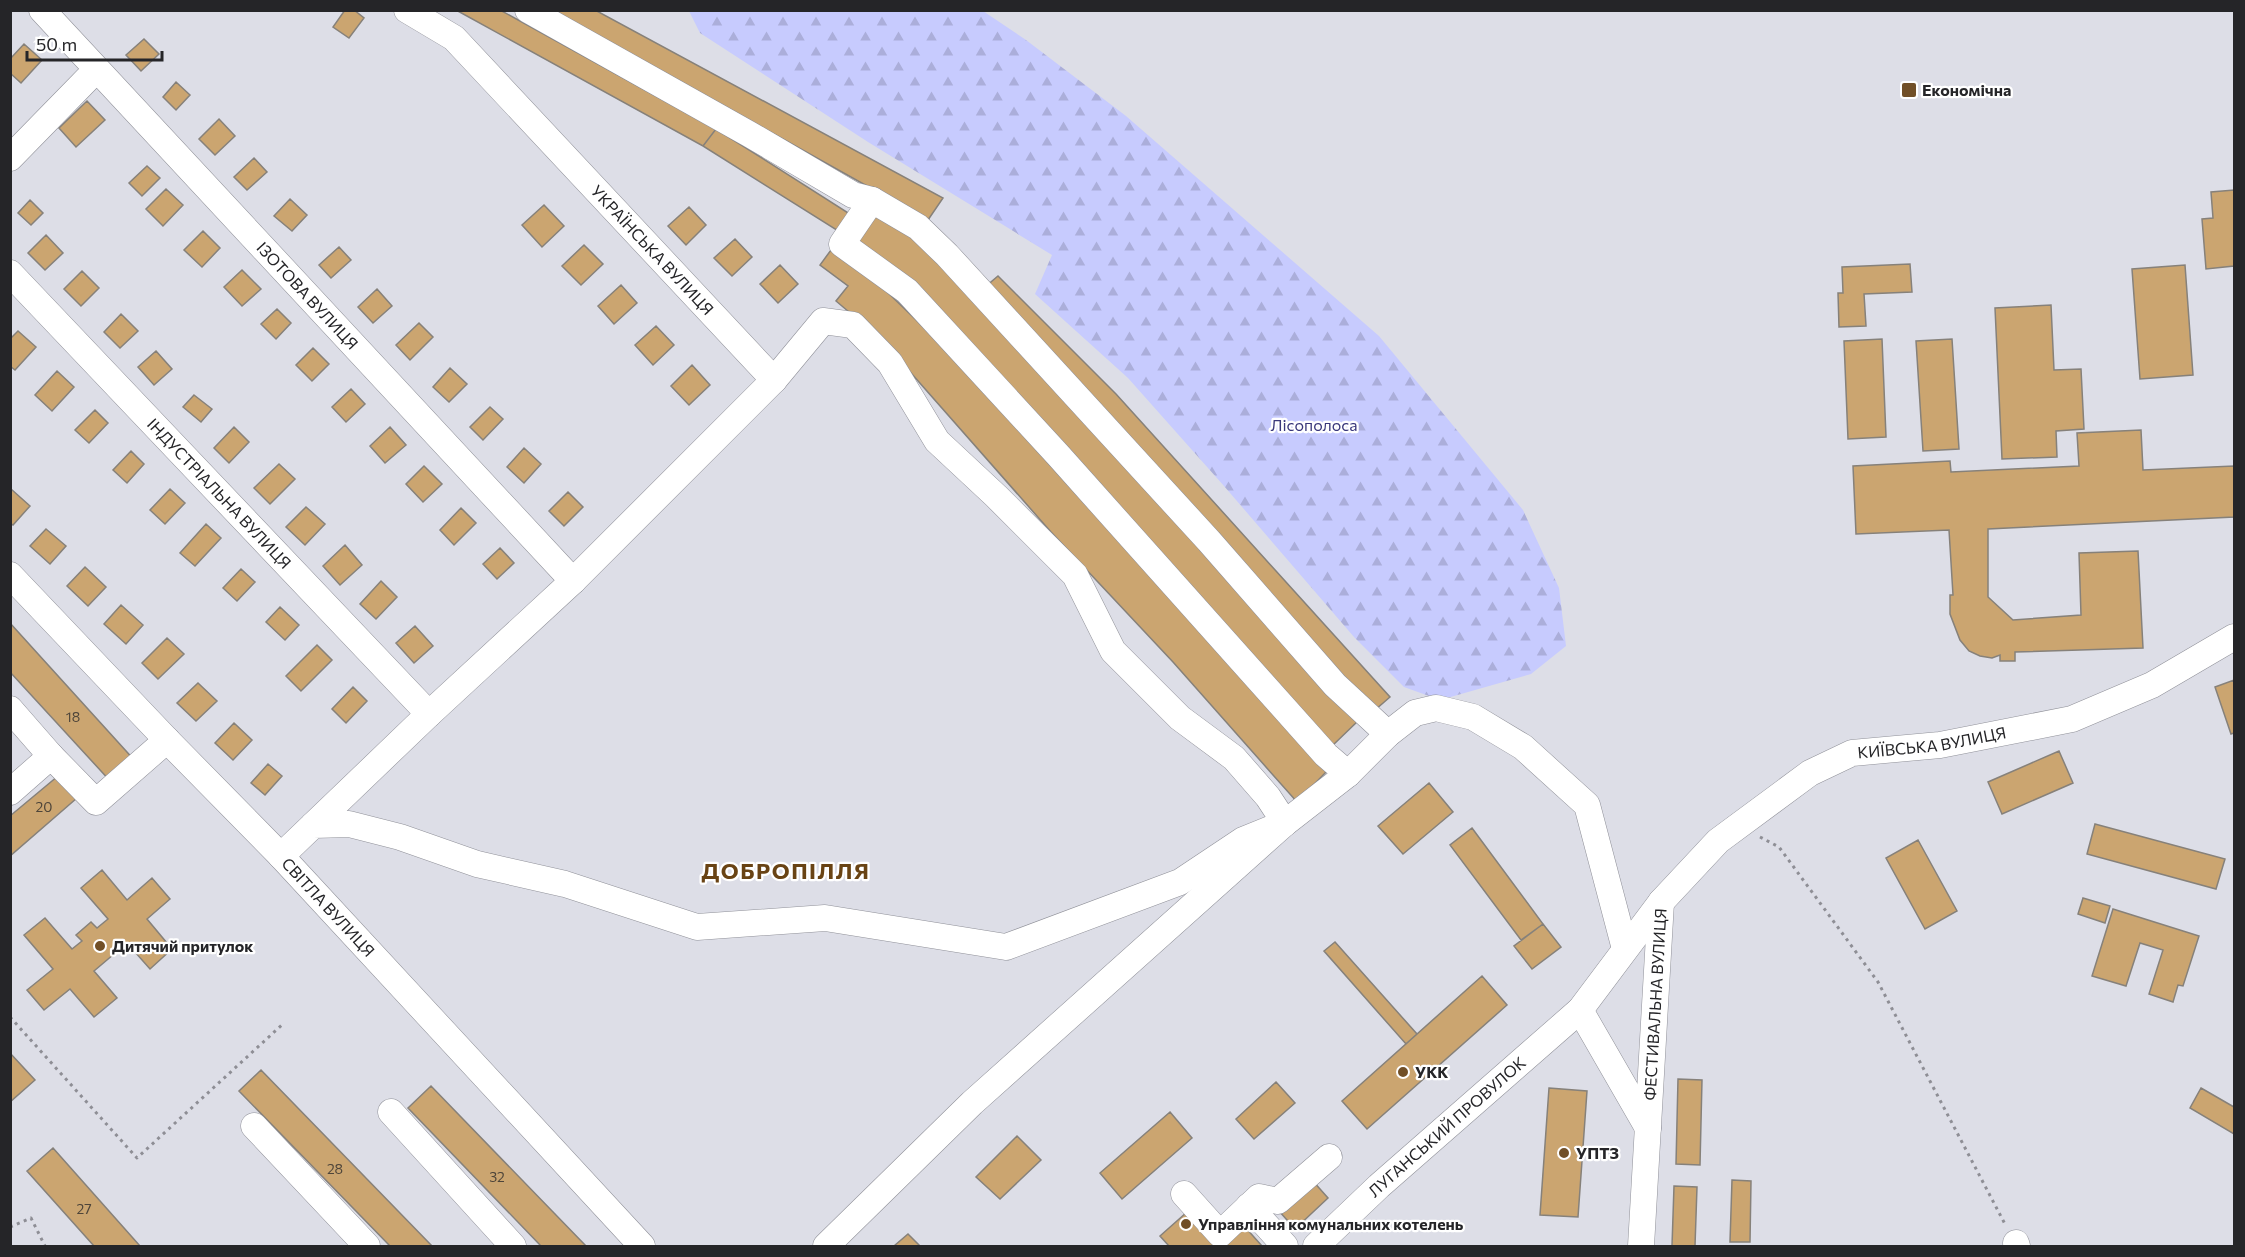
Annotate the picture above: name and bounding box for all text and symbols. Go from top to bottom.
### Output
scale bar [27,24,162,62]
text: 50 m [36,33,77,55]
place label: Економічна [1922,80,2011,99]
marker: Економічна [1900,81,1918,99]
street label: УКРАЇНСЬКА ВУЛИЦЯ [587,181,718,318]
street label: ІЗОТОВА ВУЛИЦЯ [253,238,363,353]
street label: ІНДУСТРІАЛЬНА ВУЛИЦЯ [144,414,296,572]
park label: Лісополоса [1270,415,1358,434]
house number: 18 [66,708,80,725]
street label: КИЇВСЬКА ВУЛИЦЯ [1856,722,2008,761]
house number: 20 [36,798,52,815]
street label: СВІТЛА ВУЛИЦЯ [278,853,379,960]
district label: ДОБРОПІЛЛЯ [702,857,870,884]
street label: ФЕСТИВАЛЬНА ВУЛИЦЯ [1639,908,1670,1101]
place label: Дитячий притулок [112,936,253,955]
marker: Дитячий притулок [93,939,107,953]
street label: ЛУГАНСЬКИЙ ПРОВУЛОК [1364,1052,1529,1200]
place label: УКК [1415,1062,1449,1081]
marker: УКК [1396,1065,1410,1079]
place label: УПТЗ [1576,1143,1619,1162]
marker: УПТЗ [1557,1146,1571,1160]
house number: 28 [327,1160,343,1177]
house number: 32 [489,1168,505,1185]
house number: 27 [76,1200,92,1217]
place label: Управління комунальних котелень [1198,1214,1464,1233]
marker: Управління комунальних котелень [1179,1217,1193,1231]

